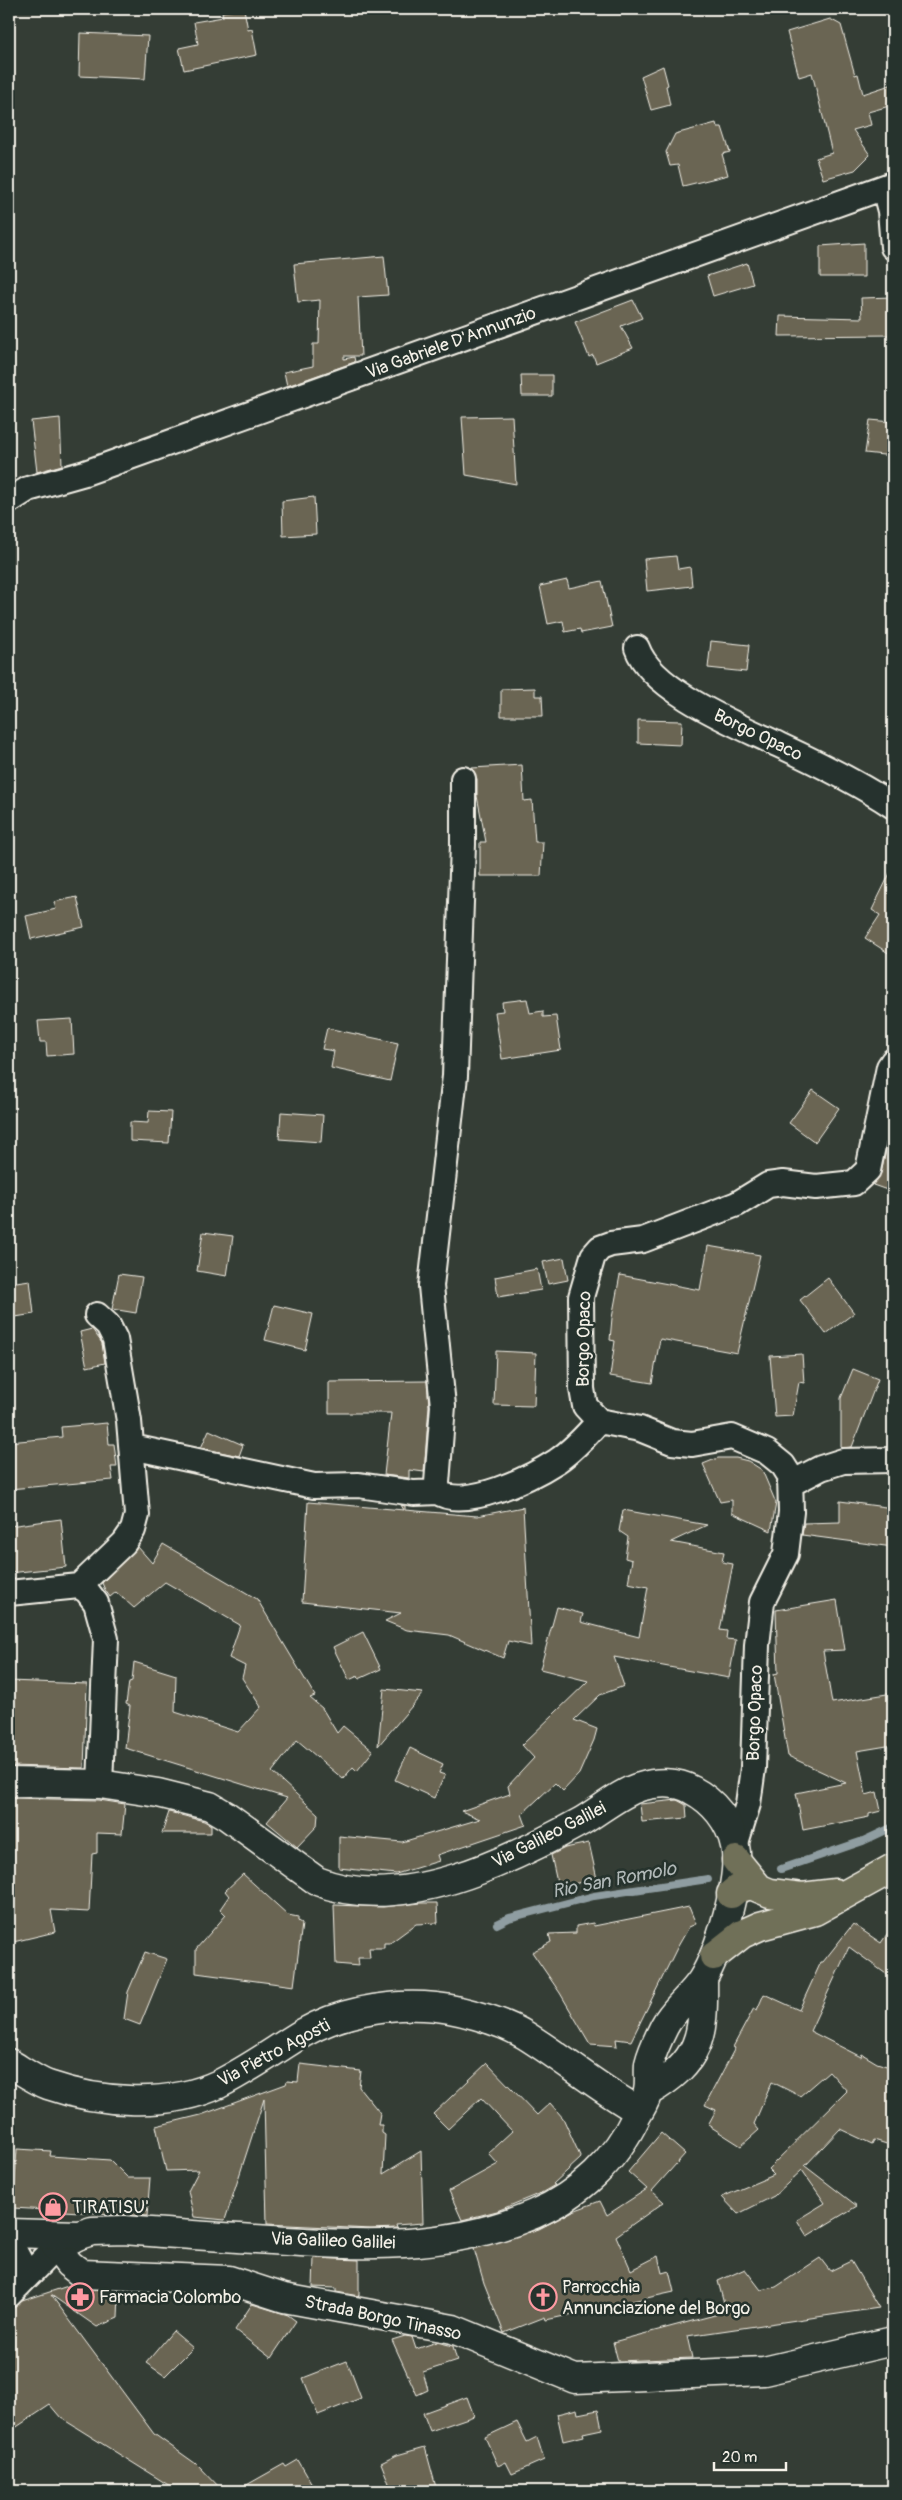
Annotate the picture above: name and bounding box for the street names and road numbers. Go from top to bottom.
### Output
street label: Via Gabriele D'Annunzio [363,301,540,384]
street label: Borgo Opaco [710,704,806,767]
street label: Borgo Opaco [572,1290,596,1387]
street label: Borgo Opaco [742,1664,768,1761]
street label: Via Galileo Galilei [488,1796,610,1874]
street label: Via Pietro Agosti [214,2014,334,2092]
street label: Via Galileo Galilei [270,2227,396,2255]
street label: Strada Borgo Tinasso [302,2290,464,2346]

